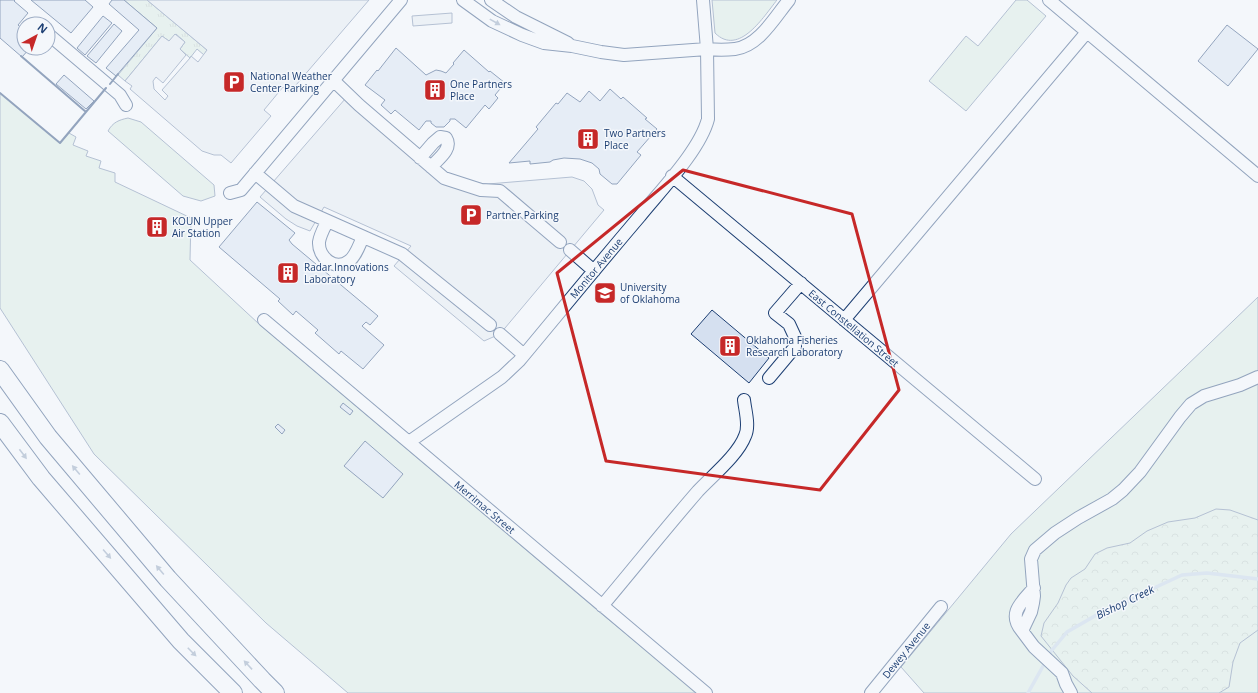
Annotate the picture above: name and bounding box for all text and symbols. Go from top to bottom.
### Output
north arrow [16,16,56,56]
text: N [34,19,51,37]
one-way arrow [489,19,501,26]
parking icon: National Weather Center Parking [221,69,247,95]
place label: National Weather Center Parking [250,69,332,95]
building icon: One Partners Place [422,77,448,103]
place label: One Partners Place [450,77,512,103]
building icon: Two Partners Place [575,126,601,152]
place label: Two Partners Place [604,126,666,152]
parking icon: Partner Parking [458,202,484,228]
place label: Partner Parking [486,208,559,222]
building icon: KOUN Upper Air Station [144,214,170,240]
place label: KOUN Upper Air Station [172,214,233,240]
street label: Monitor Avenue [567,235,626,301]
building icon: Radar Innovations Laboratory [275,260,301,286]
place label: Radar Innovations Laboratory [304,260,389,286]
school or university icon: University of Oklahoma [592,280,618,306]
place label: University of Oklahoma [620,280,680,306]
street label: East Constellation Street [806,286,902,370]
building icon: Oklahoma Fisheries Research Laboratory [717,333,743,359]
place label: Oklahoma Fisheries Research Laboratory [746,333,844,359]
one-way arrow [19,449,28,460]
one-way arrow [72,465,81,475]
street label: Merrimac Street [452,477,519,537]
one-way arrow [102,549,111,559]
one-way arrow [155,564,164,575]
water label: Bishop Creek [1093,581,1157,622]
street label: Dewey Avenue [879,619,933,681]
one-way arrow [187,647,197,657]
one-way arrow [243,660,253,670]

